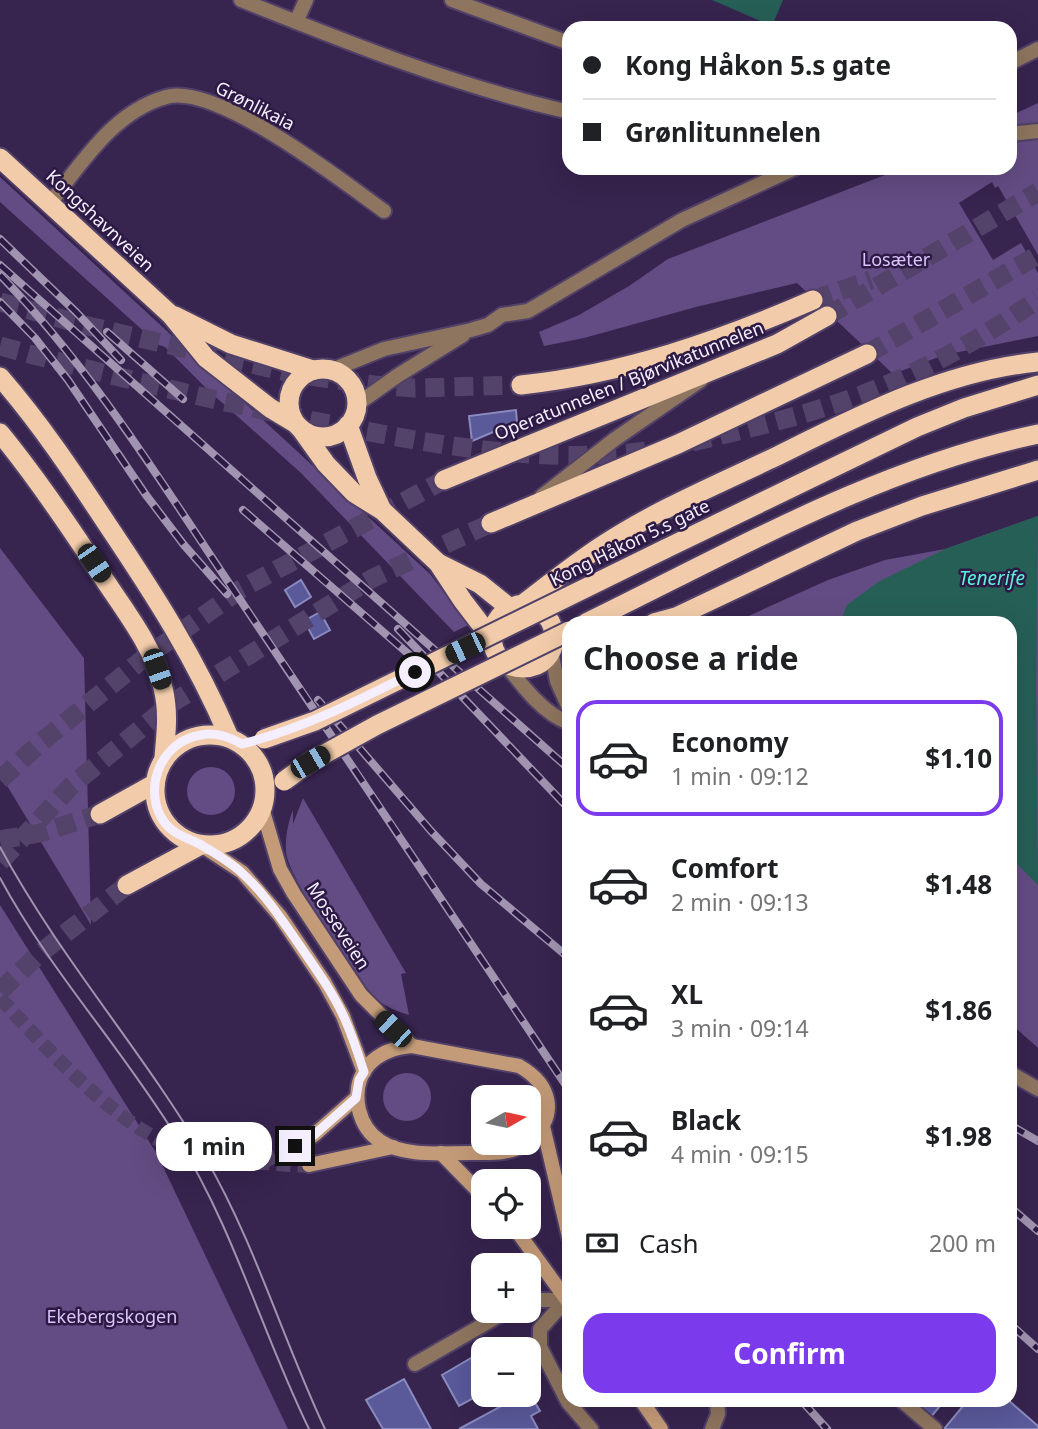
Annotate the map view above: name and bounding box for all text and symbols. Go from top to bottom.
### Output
text: Kong Håkon 5.s gate [625,47,891,83]
street label: Grønlikaia [212,75,299,135]
text: Grønlitunnelen [625,114,821,150]
street label: Kongshavnveien [41,164,160,277]
park label: Losæter [862,247,931,271]
street label: Operatunnelen / Bjørvikatunnelen [490,315,767,445]
street label: Kong Håkon 5.s gate [546,493,713,591]
car [74,540,115,586]
water label: Tenerife [959,565,1025,591]
car [442,629,489,667]
text: Choose a ride [583,636,799,679]
car [141,646,174,692]
route start [399,656,431,688]
text: Economy [671,724,789,760]
icon: car [587,727,650,790]
text: $1.10 [925,740,992,776]
car [287,742,334,782]
text: 1 min · 09:12 [671,760,809,792]
text: Comfort [671,850,779,886]
icon: car [587,853,650,916]
text: $1.48 [925,866,992,902]
street label: Mosseveien [302,877,376,974]
text: 2 min · 09:13 [671,886,809,918]
text: XL [671,976,703,1012]
icon: car [587,979,650,1042]
text: $1.86 [925,992,992,1028]
car [371,1007,416,1051]
text: 3 min · 09:14 [671,1012,809,1044]
north arrow [471,1085,541,1155]
map controls [471,1085,541,1407]
text: Black [671,1102,741,1138]
icon: car [587,1105,650,1168]
text: $1.98 [925,1118,992,1154]
callout: 1 min [155,1122,270,1170]
text: 1 min [182,1130,246,1162]
route end [279,1130,311,1162]
text: 4 min · 09:15 [671,1138,809,1170]
button: locate [471,1169,541,1239]
icon: cash [583,1224,621,1262]
text: Cash [639,1225,699,1261]
text: 200 m [929,1227,996,1259]
button: + [471,1253,541,1323]
park label: Ekebergskogen [47,1304,177,1328]
button: Confirm [583,1313,996,1393]
button: − [471,1337,541,1407]

